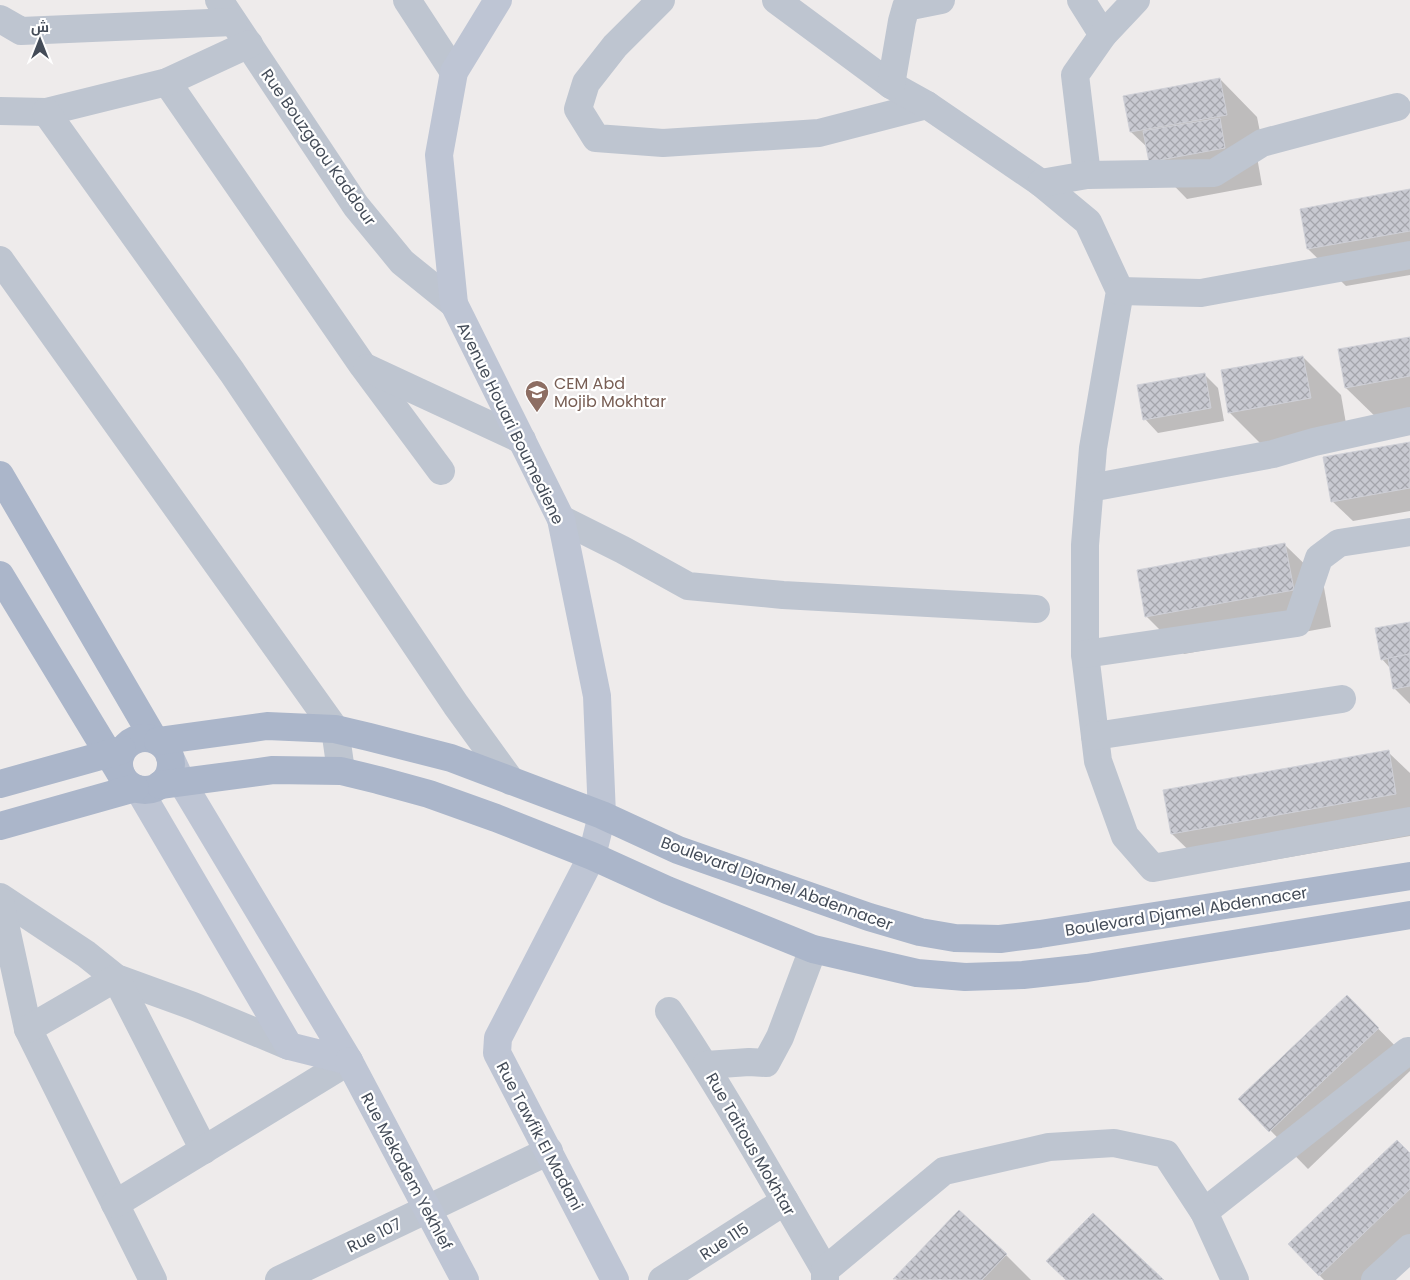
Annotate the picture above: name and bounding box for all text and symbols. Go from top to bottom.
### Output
north arrow [15,15,65,65]
text: ش [31,17,49,37]
street label: Rue Bouzgaou Kaddour [256,64,382,230]
street label: Avenue Houari Boumediene [451,318,570,528]
place label: CEM Abd Mojib Mokhtar [554,372,666,413]
school or university icon: CEM Abd Mojib Mokhtar [524,379,550,413]
street label: Boulevard Djamel Abdennacer [658,831,896,936]
street label: Boulevard Djamel Abdennacer [1063,881,1309,942]
street label: Rue Tawfik El Madani [491,1058,589,1215]
street label: Rue Taitous Mokhtar [700,1069,801,1220]
street label: Rue Mekadem Yekhlef [355,1088,458,1254]
street label: Rue 107 [343,1212,406,1259]
street label: Rue 115 [695,1217,753,1266]

